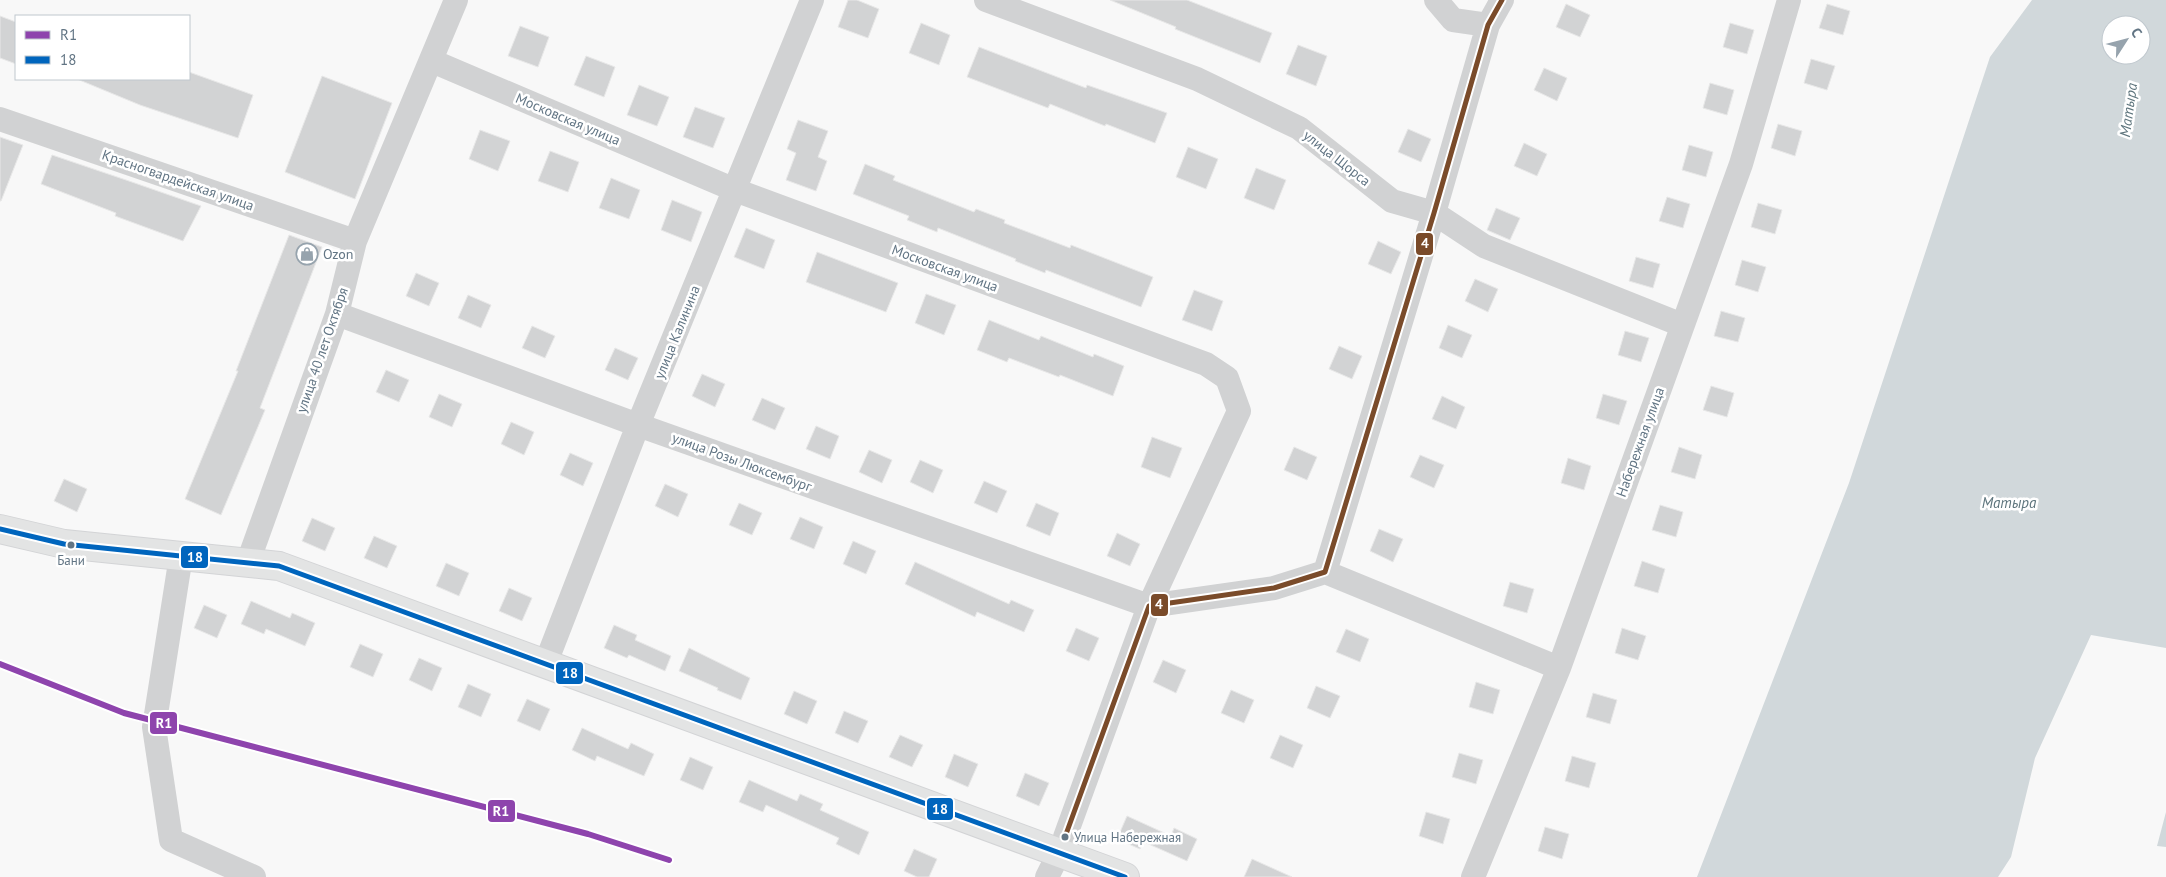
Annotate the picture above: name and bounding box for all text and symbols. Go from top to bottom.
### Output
legend [15,15,190,80]
north arrow [2101,15,2151,65]
text: С [2127,24,2146,41]
text: R1 [60,25,77,44]
text: 18 [60,50,76,69]
water label: Матыра [2115,81,2141,138]
street label: Московская улица [513,89,623,149]
street label: улица Щорса [1300,126,1374,190]
street label: Красногвардейская улица [100,146,256,214]
line badge: 4 [1415,232,1434,256]
text: 4 [1421,234,1429,252]
street label: Московская улица [889,240,1001,296]
shop icon: Ozon [295,242,319,266]
place label: Ozon [323,245,353,263]
street label: улица Калинина [650,283,704,381]
street label: улица 40 лет Октября [292,285,352,415]
street label: Набережная улица [1612,385,1668,499]
street label: улица Розы Люксембург [670,428,815,496]
water label: Матыра [1982,493,2037,512]
marker: Бани [66,540,76,550]
line badge: 18 [180,545,209,569]
text: 18 [187,548,203,566]
place label: Бани [57,552,85,569]
line badge: 4 [1150,593,1169,617]
text: 4 [1155,595,1163,613]
line badge: 18 [555,661,584,685]
text: 18 [562,664,578,682]
line badge: R1 [149,711,178,735]
text: R1 [156,714,172,732]
line badge: 18 [926,797,954,821]
line badge: R1 [487,799,516,823]
text: 18 [932,800,948,818]
text: R1 [493,802,509,820]
place label: Улица Набережная [1074,829,1181,846]
marker: Улица Набережная [1060,832,1070,842]

